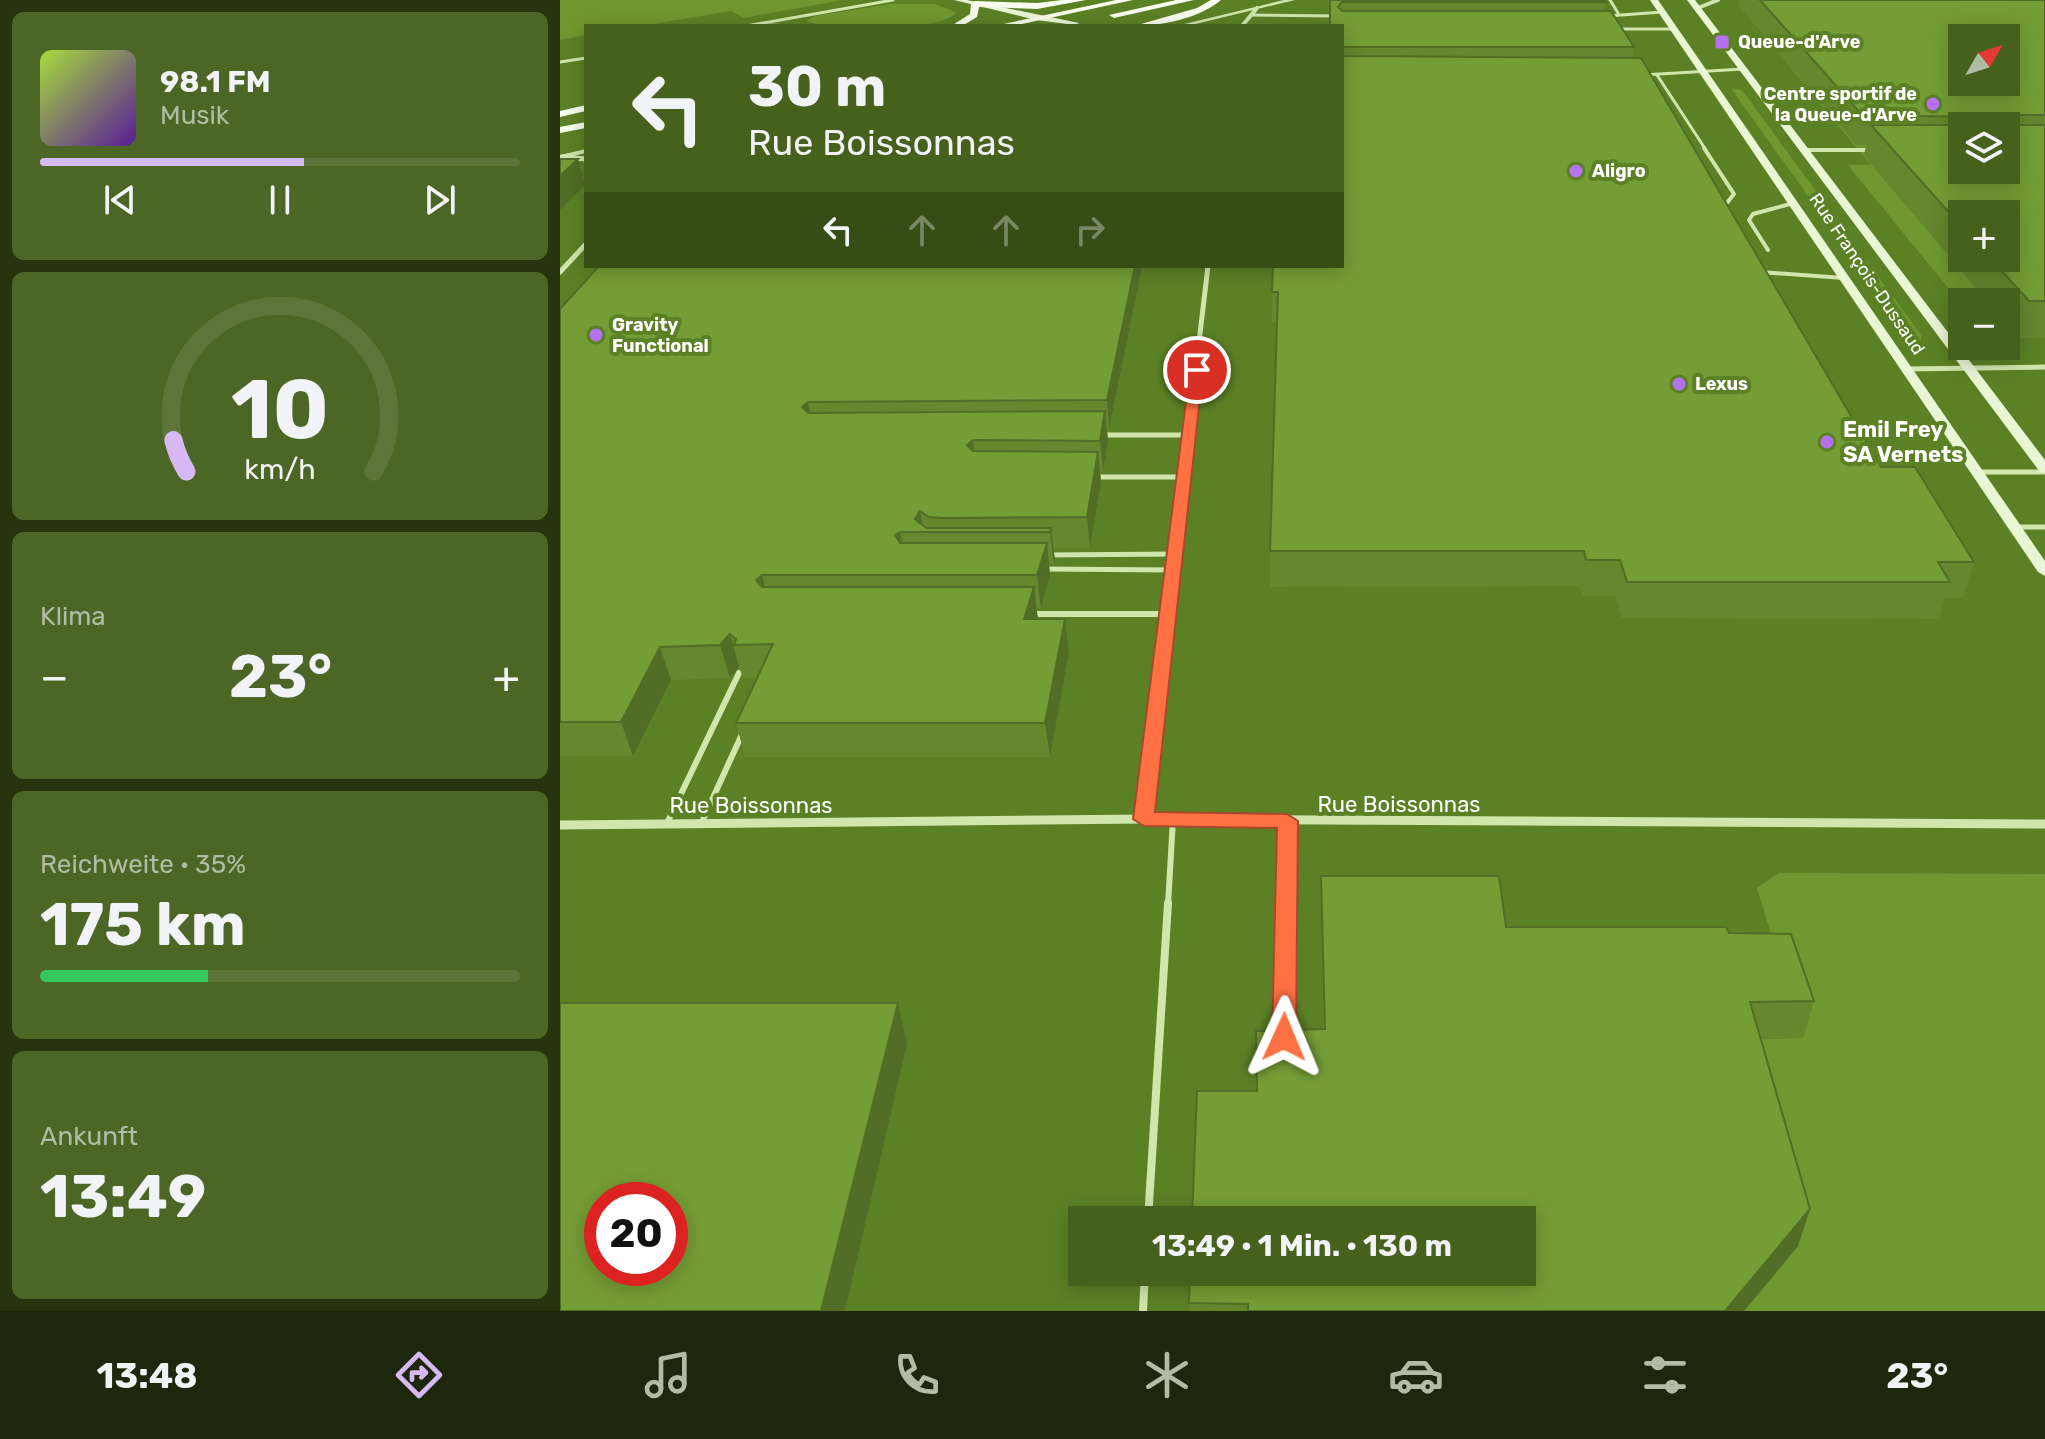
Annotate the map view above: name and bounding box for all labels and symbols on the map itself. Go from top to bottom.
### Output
north arrow [1948,24,2020,96]
place label: Queue-d'Arve [1738,31,1861,53]
marker: Queue-d'Arve [1713,33,1731,51]
place label: Centre sportif de la Queue-d'Arve [1764,83,1917,126]
marker: Centre sportif de la Queue-d'Arve [1924,95,1942,113]
place label: Aligro [1592,160,1646,182]
marker: Aligro [1567,162,1585,180]
street label: Rue François-Dussaud [1805,189,1929,359]
place label: Gravity Functional [612,314,709,357]
marker: Gravity Functional [587,326,605,344]
pin [1163,336,1231,404]
place label: Lexus [1695,373,1748,395]
marker: Lexus [1670,375,1688,393]
place label: Emil Frey SA Vernets [1843,416,1963,468]
marker: Emil Frey SA Vernets [1818,433,1836,451]
street label: Rue Boissonnas [1317,791,1481,818]
street label: Rue Boissonnas [669,792,833,819]
position arrow [1242,995,1326,1079]
speed limit sign: 20 [584,1182,688,1286]

